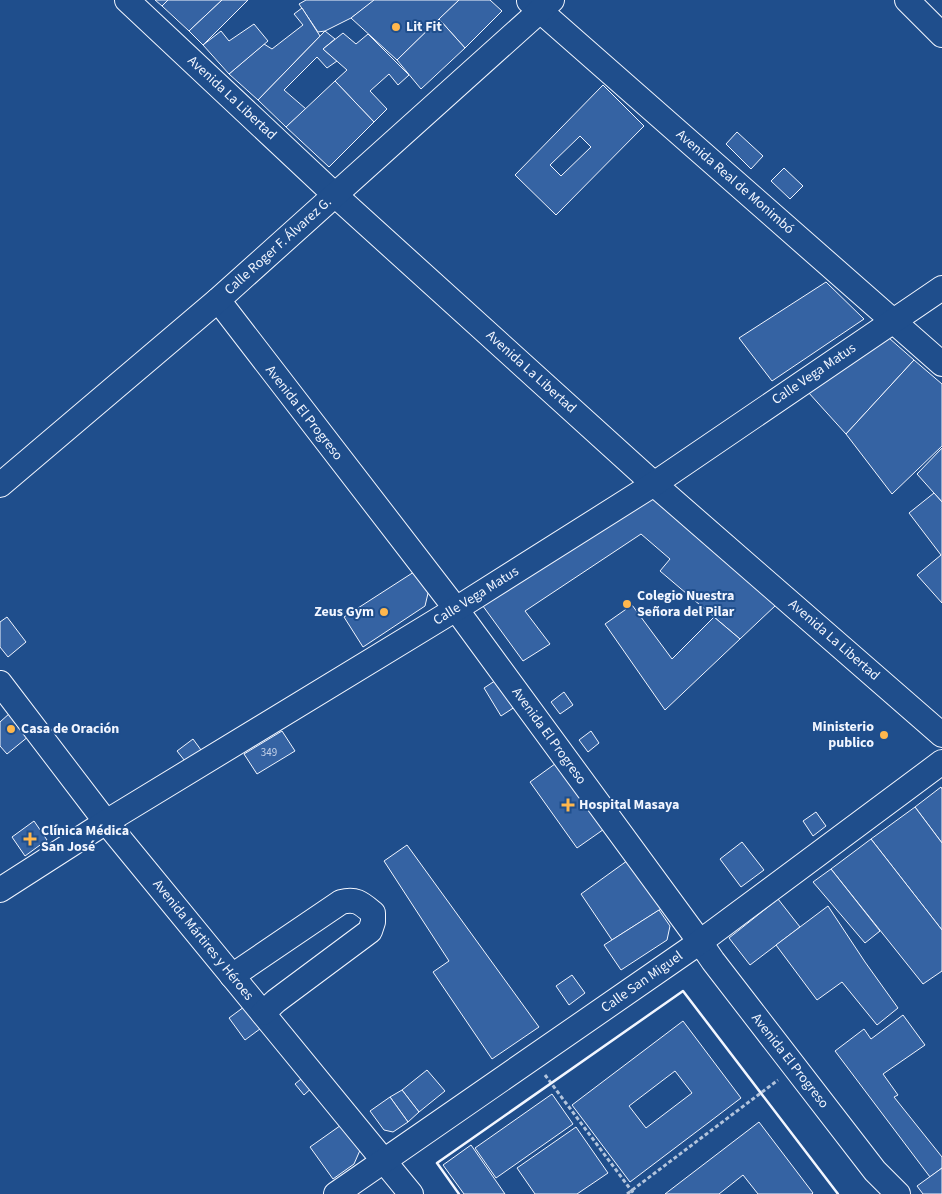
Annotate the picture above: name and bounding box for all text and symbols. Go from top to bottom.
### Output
place label: Lit Fit [406,17,442,37]
marker: Lit Fit [390,21,402,33]
street label: Avenida La Libertad [183,51,281,145]
street label: Avenida Real de Monimbó [671,125,799,239]
street label: Calle Roger F. Álvarez G. [220,192,336,300]
street label: Avenida La Libertad [481,326,581,418]
street label: Calle Vega Matus [768,338,860,410]
street label: Avenida El Progreso [260,361,348,465]
street label: Calle Vega Matus [429,562,523,630]
place label: Colegio Nuestra Señora del Pilar [637,586,735,622]
street label: Avenida La Libertad [784,595,884,685]
marker: Colegio Nuestra Señora del Pilar [621,598,633,610]
place label: Zeus Gym [314,602,374,622]
marker: Zeus Gym [378,606,390,618]
street label: Avenida El Progreso [507,683,591,789]
place label: Ministerio publico [812,717,874,753]
place label: Casa de Oración [21,719,119,739]
marker: Casa de Oración [5,723,17,735]
marker: Ministerio publico [878,729,890,741]
house number: 349 [261,745,277,760]
place label: Hospital Masaya [579,795,680,815]
marker: Hospital Masaya [561,798,575,812]
place label: Clínica Médica San José [41,821,129,857]
marker: Clínica Médica San José [23,832,37,846]
street label: Avenida Mártires y Héroes [148,875,258,1005]
street label: Calle San Miguel [597,946,687,1018]
street label: Avenida El Progreso [746,1009,834,1113]

